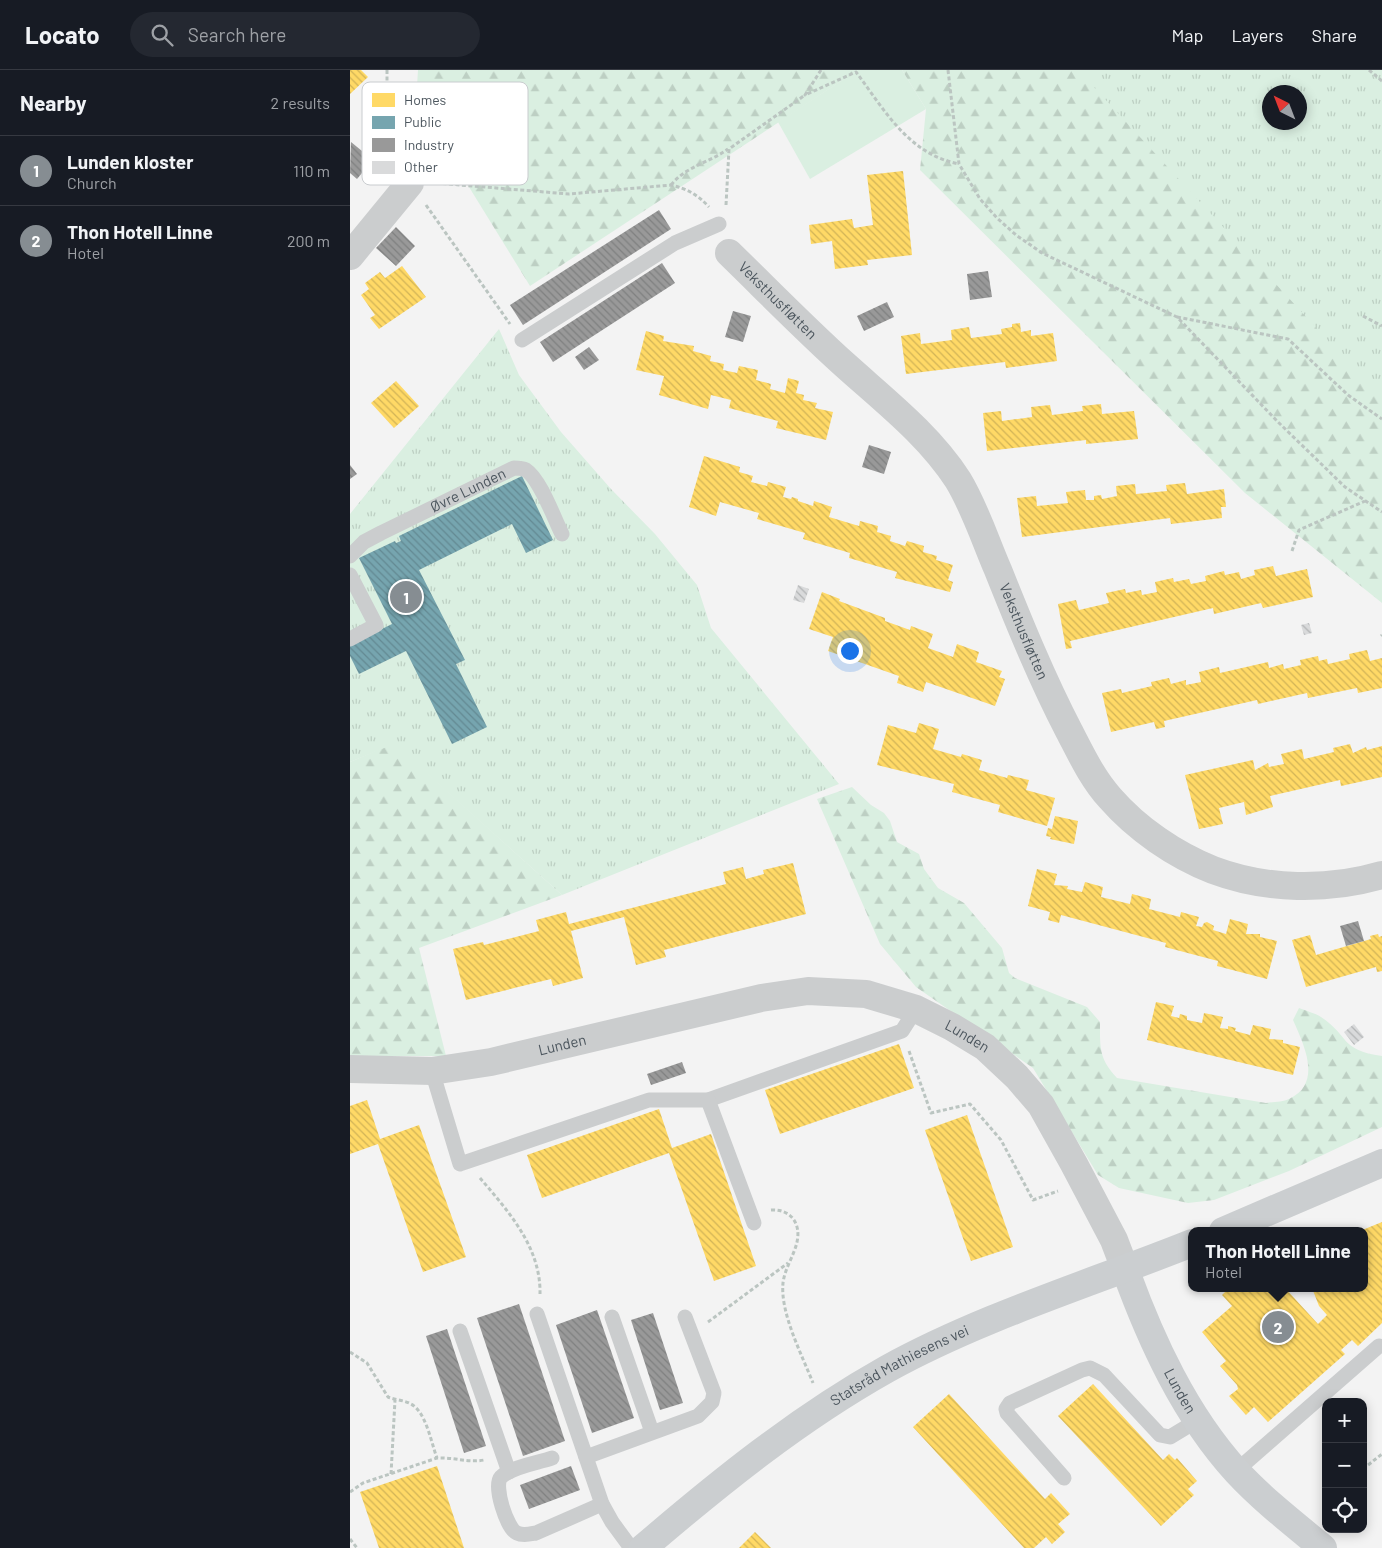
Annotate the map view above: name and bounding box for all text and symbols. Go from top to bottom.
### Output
search box [130,12,480,57]
text: Locato [25,20,100,49]
icon: search [148,21,176,49]
text: Search here [188,23,286,46]
text: Map [1171,24,1203,46]
text: Layers [1231,24,1284,46]
text: Share [1312,24,1357,46]
legend [362,82,528,185]
north arrow [1262,85,1307,130]
text: Nearby [20,90,86,115]
text: Homes [404,91,447,108]
text: 2 results [271,93,330,112]
text: Public [404,113,442,130]
text: Industry [404,136,455,153]
text: Lunden kloster [67,150,193,173]
text: Other [404,158,438,175]
text: 1 [33,161,39,180]
text: 110 m [293,161,330,180]
text: Church [67,173,117,192]
text: Thon Hotell Linne [67,220,213,243]
text: 2 [32,231,40,250]
text: 200 m [287,231,330,250]
text: Hotel [67,243,104,262]
street label: Veksthusfløtten [735,257,821,342]
street label: Øvre Lunden [427,463,508,516]
pin: 1 [390,578,422,616]
street label: Veksthusfløtten [996,580,1053,682]
your location [837,638,863,664]
street label: Lunden [942,1015,993,1056]
street label: Lunden [536,1030,588,1059]
popup [1188,1227,1368,1292]
text: Thon Hotell Linne [1205,1239,1351,1262]
text: Hotel [1205,1262,1242,1281]
pin: 2 [1262,1308,1294,1346]
street label: Statsråd Mathiesens vei [826,1320,971,1409]
street label: Lunden [1161,1365,1201,1416]
map controls [1322,1398,1367,1533]
button: + [1322,1398,1367,1443]
button: − [1322,1443,1367,1488]
button: locate [1322,1488,1367,1533]

